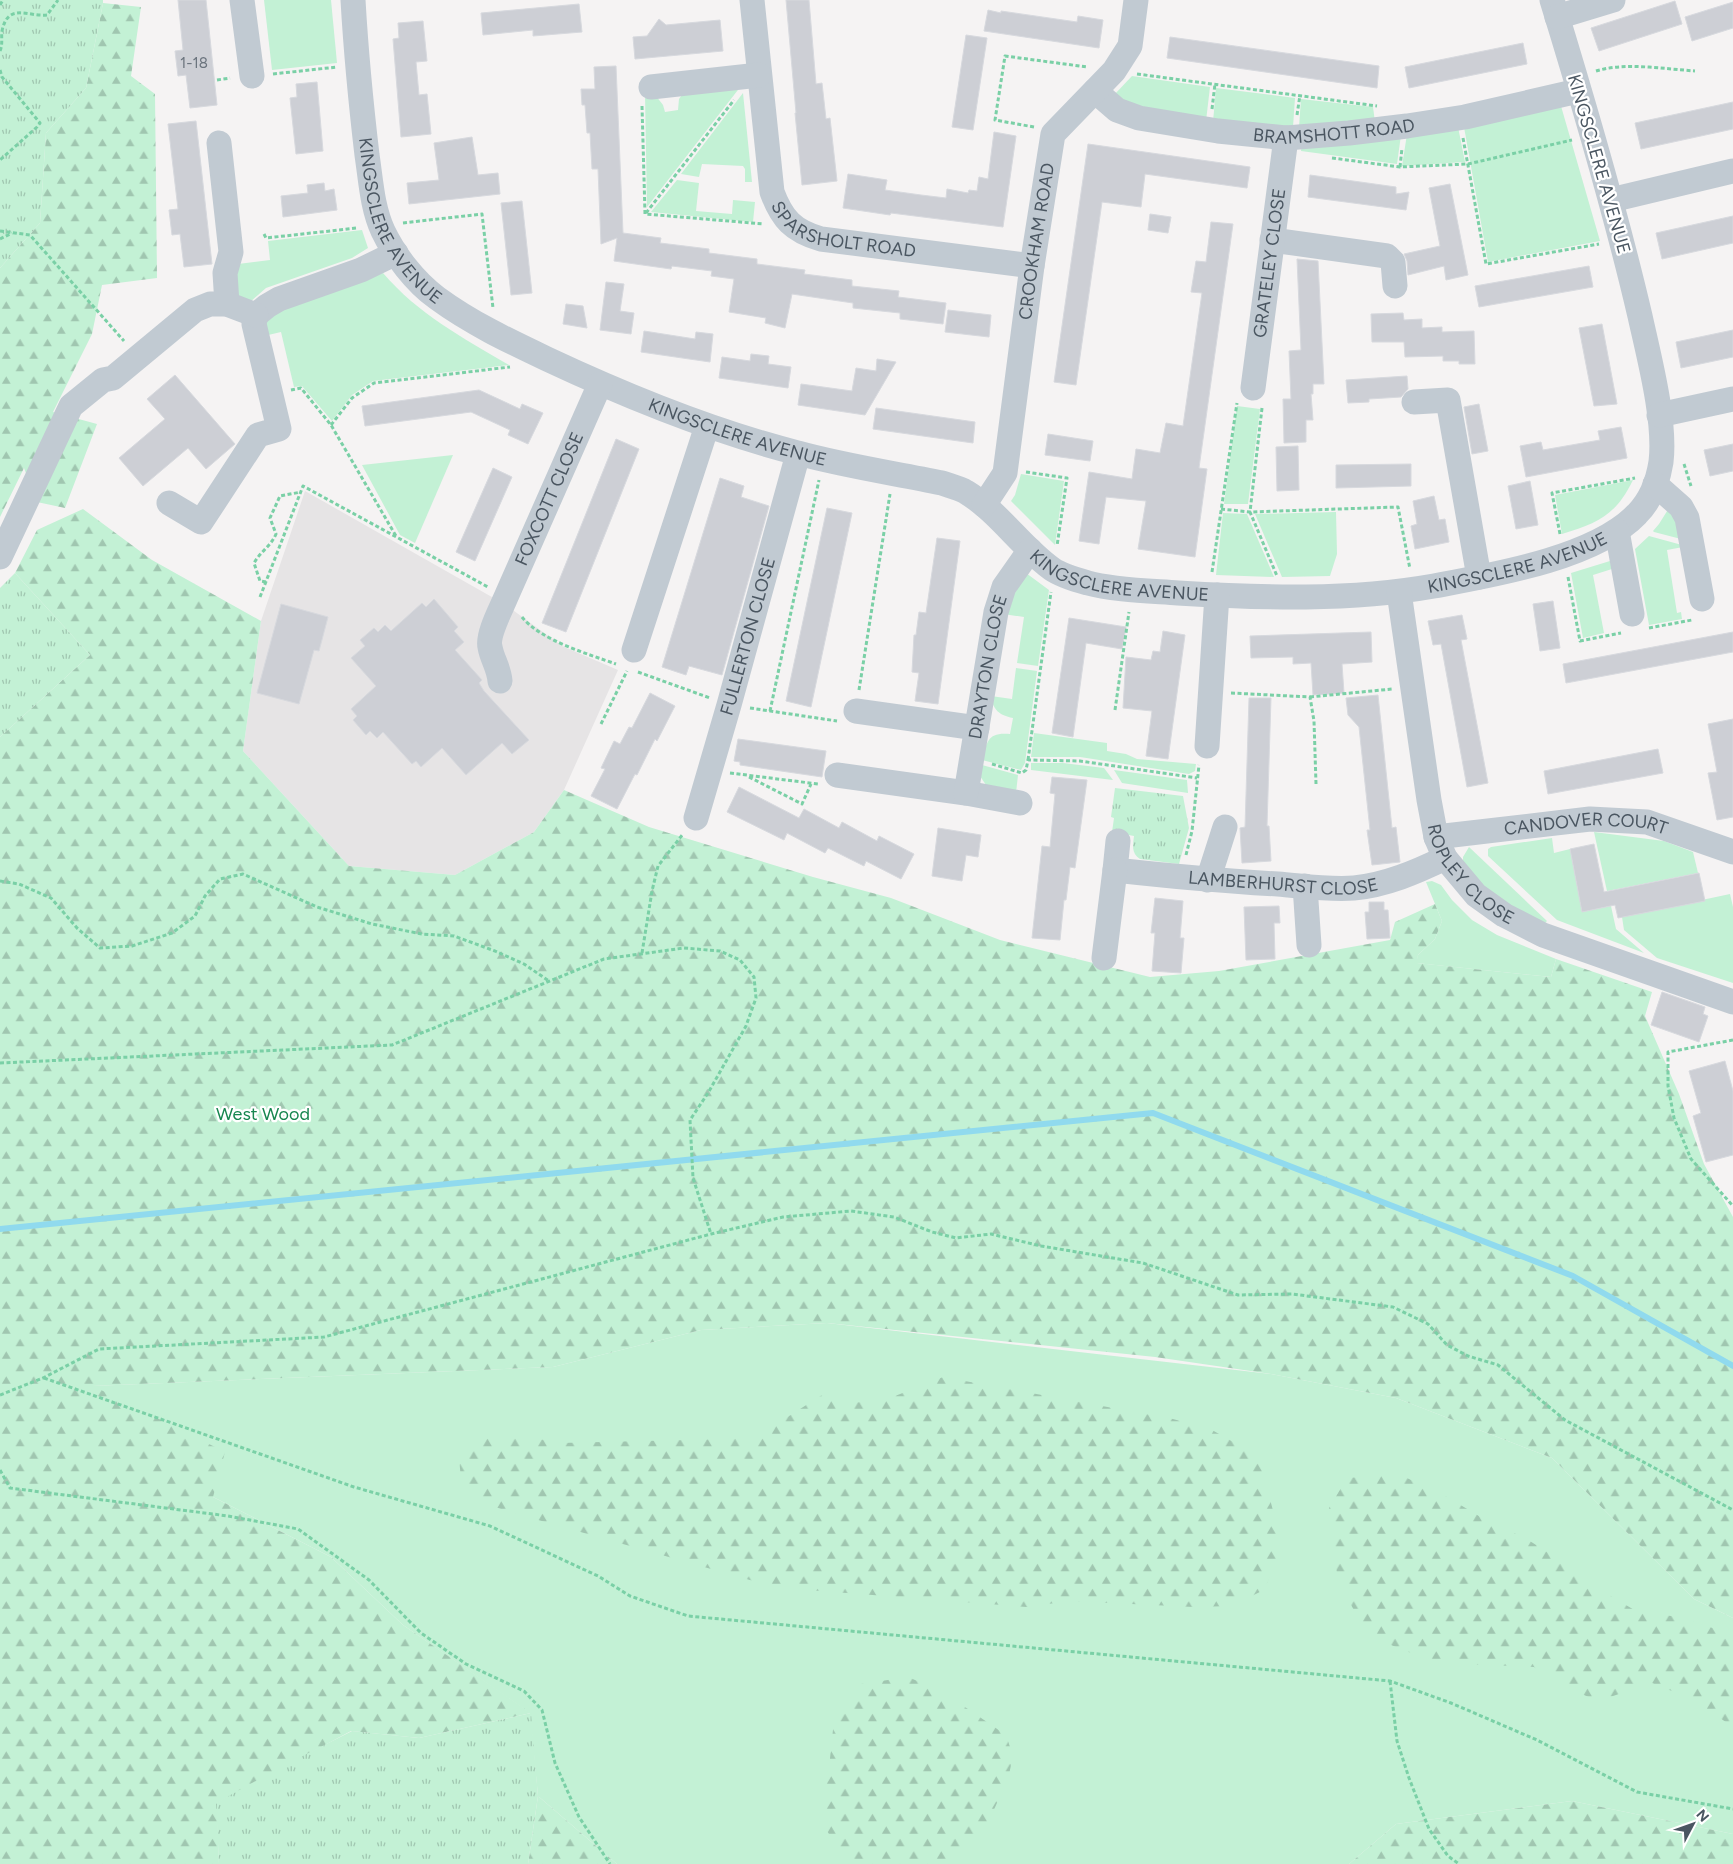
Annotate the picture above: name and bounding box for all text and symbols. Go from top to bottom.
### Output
house number: 1-18 [180,54,208,72]
street label: KINGSCLERE AVENUE [1563,72,1635,256]
street label: BRAMSHOTT ROAD [1252,114,1416,149]
street label: KINGSCLERE AVENUE [354,136,446,309]
street label: CROOKHAM ROAD [1014,161,1059,321]
street label: GRATELEY CLOSE [1249,187,1290,339]
street label: SPARSHOLT ROAD [766,197,917,262]
street label: KINGSCLERE AVENUE [645,394,829,471]
street label: FOXCOTT CLOSE [510,429,588,569]
street label: KINGSCLERE AVENUE [1426,527,1611,598]
street label: KINGSCLERE AVENUE [1025,545,1210,606]
street label: FULLERTON CLOSE [716,555,780,718]
street label: DRAYTON CLOSE [964,592,1012,741]
street label: CANDOVER COURT [1503,808,1671,840]
street label: ROPLEY CLOSE [1423,822,1518,929]
street label: LAMBERHURST CLOSE [1187,866,1380,900]
park label: West Wood [216,1103,310,1125]
north arrow [1668,1799,1718,1849]
text: N [1692,1806,1712,1825]

